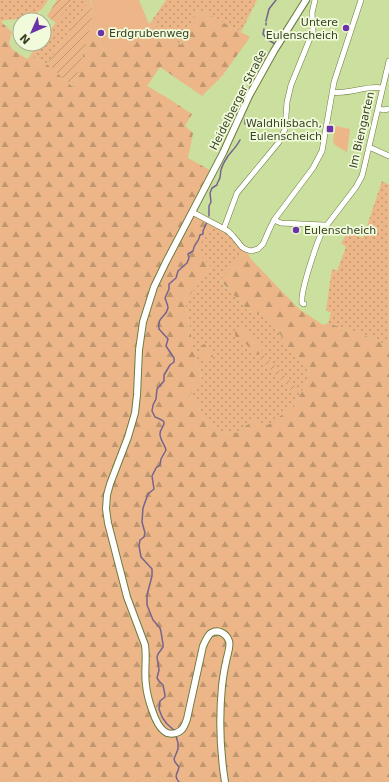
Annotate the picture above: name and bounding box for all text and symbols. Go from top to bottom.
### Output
north arrow [12,12,52,52]
place label: Untere Eulenscheich [266,16,338,42]
marker: Untere Eulenscheich [341,23,351,33]
place label: Erdgrubenweg [109,27,189,40]
marker: Erdgrubenweg [96,28,106,38]
text: N [17,31,33,47]
street label: Heidelberger Straße [207,47,269,152]
street label: Im Biengarten [347,90,377,170]
place label: Waldhilsbach, Eulenscheich [246,117,322,143]
marker: Waldhilsbach, Eulenscheich [325,124,335,134]
place label: Eulenscheich [304,224,376,237]
marker: Eulenscheich [291,225,301,235]

